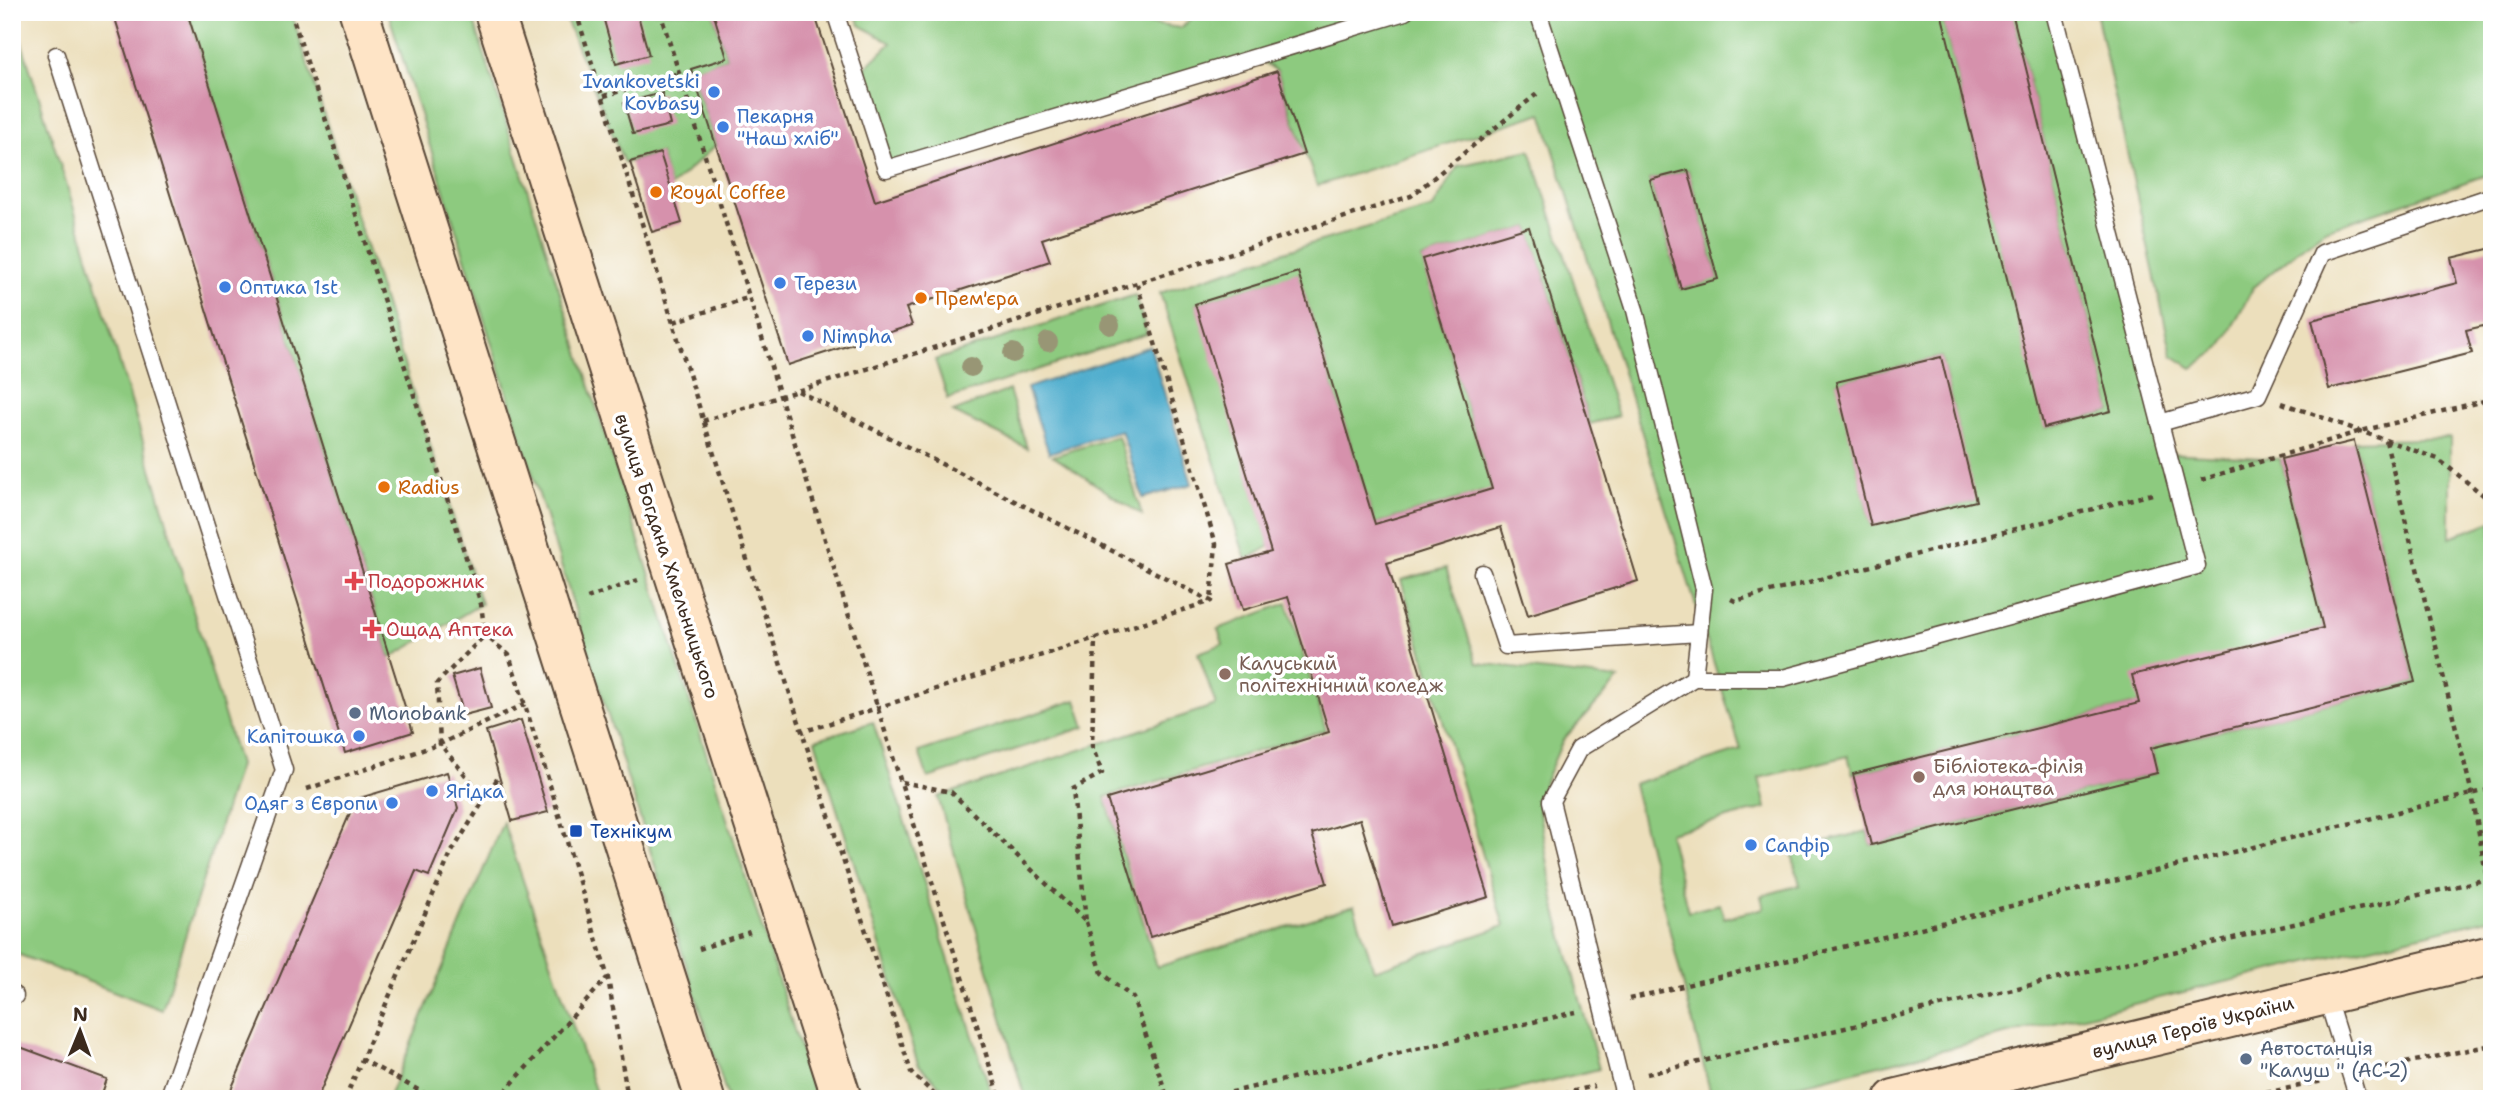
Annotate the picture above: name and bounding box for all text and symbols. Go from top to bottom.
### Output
place label: Ivankovetski Kovbasy [582,69,700,116]
marker: Ivankovetski Kovbasy [706,84,722,100]
place label: Пекарня "Наш хліб" [737,104,839,151]
marker: Пекарня "Наш хліб" [715,119,731,135]
place label: Royal Coffee [670,180,786,205]
marker: Royal Coffee [648,184,664,200]
place label: Терези [794,271,857,296]
place label: Оптика 1st [239,275,338,300]
marker: Терези [772,275,788,291]
marker: Оптика 1st [217,279,233,295]
place label: Прем'єра [935,286,1019,311]
marker: Прем'єра [913,290,929,306]
place label: Nimpha [822,324,892,349]
marker: Nimpha [800,328,816,344]
street label: вулиця Богдана Хмельницького [609,410,725,702]
place label: Radius [398,475,460,500]
marker: Radius [376,479,392,495]
place label: Подорожник [368,569,484,594]
marker: Подорожник [346,573,362,589]
place label: Ощад Аптека [386,617,513,642]
marker: Ощад Аптека [364,621,380,637]
place label: Калуський політехнічний коледж [1239,651,1443,698]
marker: Калуський політехнічний коледж [1217,666,1233,682]
place label: Monobank [369,701,467,726]
marker: Monobank [347,705,363,721]
place label: Капітошка [247,724,345,749]
marker: Капітошка [351,728,367,744]
place label: Бібліотека-філія для юнацтва [1933,754,2084,801]
marker: Бібліотека-філія для юнацтва [1911,769,1927,785]
place label: Ягідка [446,779,504,804]
marker: Ягідка [424,783,440,799]
place label: Одяг з Європи [244,791,378,816]
marker: Одяг з Європи [384,795,400,811]
place label: Технікум [590,819,672,844]
marker: Технікум [568,823,584,839]
place label: Сапфір [1765,833,1830,858]
marker: Сапфір [1743,837,1759,853]
street label: вулиця Героїв України [2089,990,2297,1064]
north arrow [46,996,116,1066]
text: N [73,1002,88,1027]
place label: Автостанція "Калуш " (АС-2) [2260,1036,2408,1083]
marker: Автостанція "Калуш " (АС-2) [2238,1051,2254,1067]

